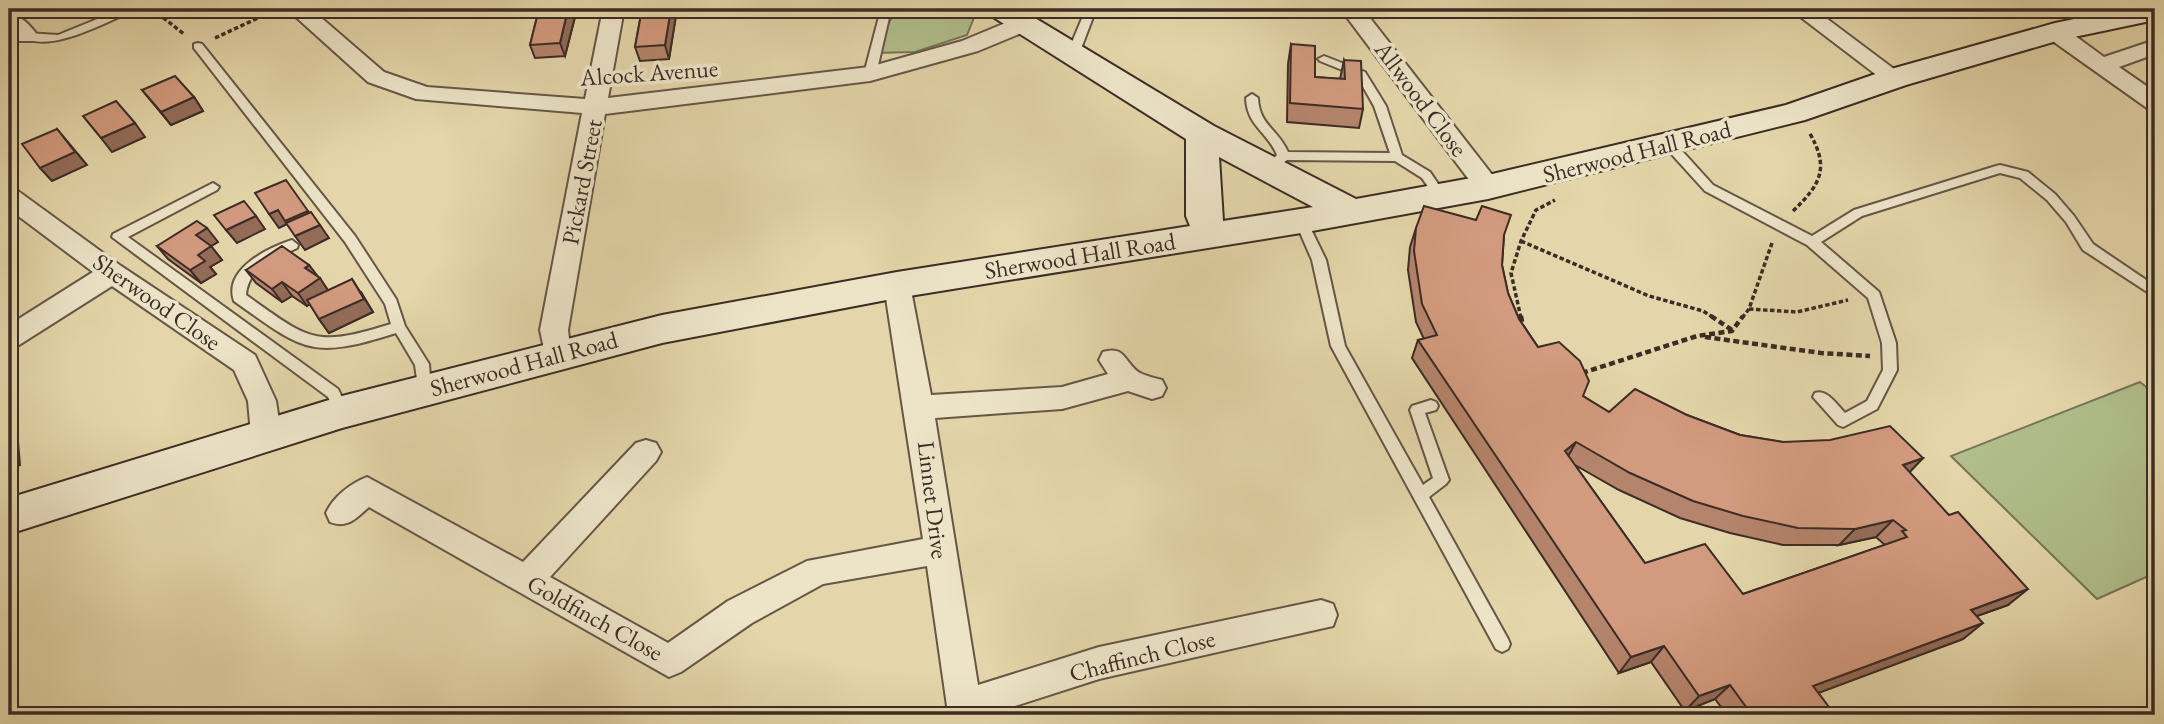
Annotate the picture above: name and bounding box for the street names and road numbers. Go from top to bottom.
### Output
street label: Allwood Close [1367,34,1475,163]
street label: Alcock Avenue [578,52,719,93]
street label: Sherwood Hall Road [1539,113,1735,190]
street label: Pickard Street [554,116,609,247]
street label: Sherwood Hall Road [982,225,1179,286]
street label: Sherwood Close [87,246,227,357]
street label: Sherwood Hall Road [427,323,622,403]
street label: Linnet Drive [911,439,956,560]
street label: Goldfinch Close [522,567,669,668]
street label: Chaffinch Close [1066,622,1218,689]

